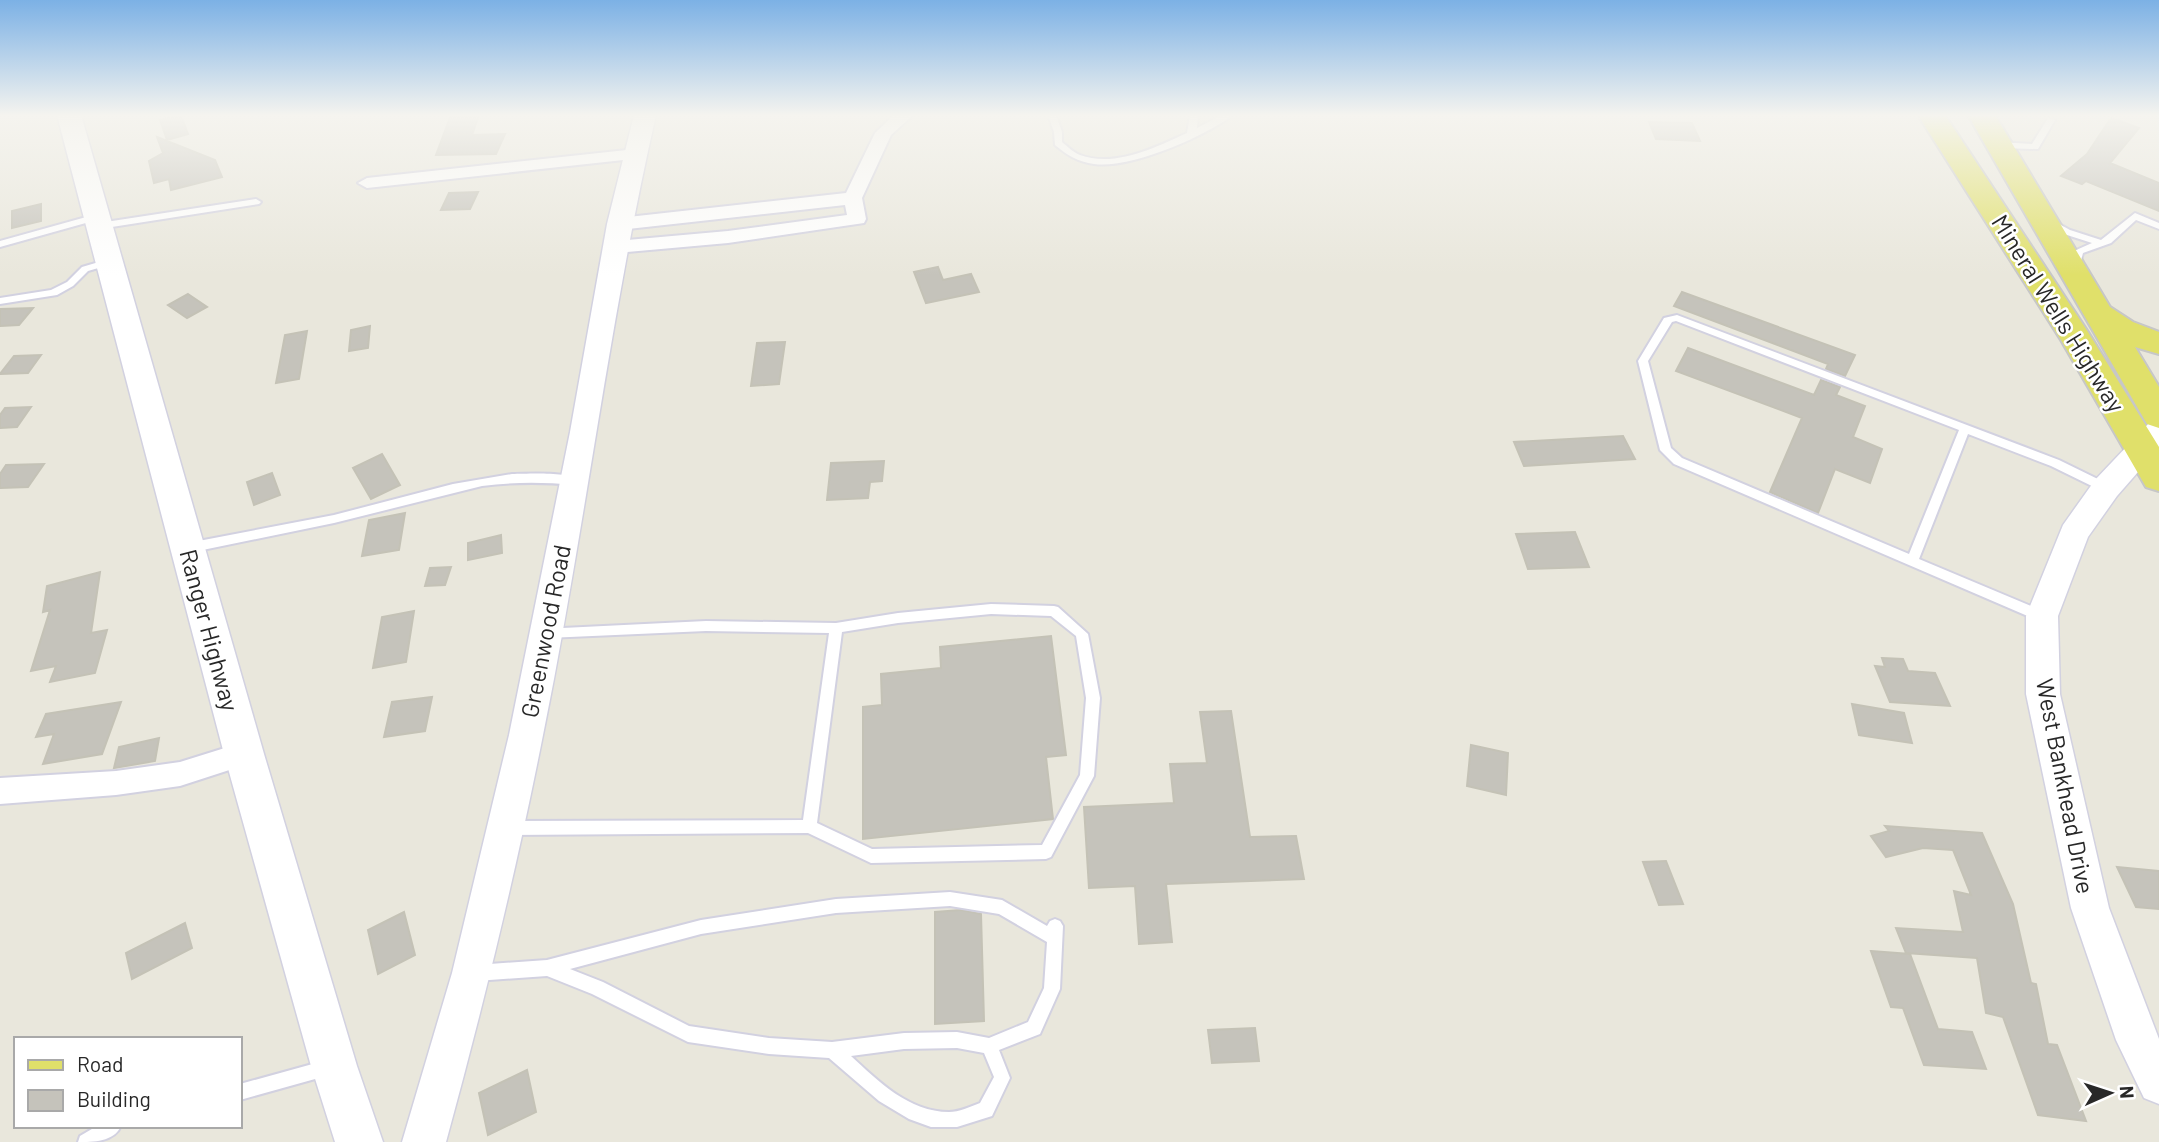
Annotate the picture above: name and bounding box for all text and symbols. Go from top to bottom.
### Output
street label: Mineral Wells Highway [1986,209,2132,417]
street label: Greenwood Road [514,542,576,720]
street label: Ranger Highway [174,546,246,714]
street label: West Bankhead Drive [2031,676,2101,896]
legend [14,1037,242,1128]
text: Road [77,1051,123,1076]
north arrow [2075,1058,2145,1128]
text: N [2116,1085,2139,1099]
text: Building [77,1086,151,1111]

